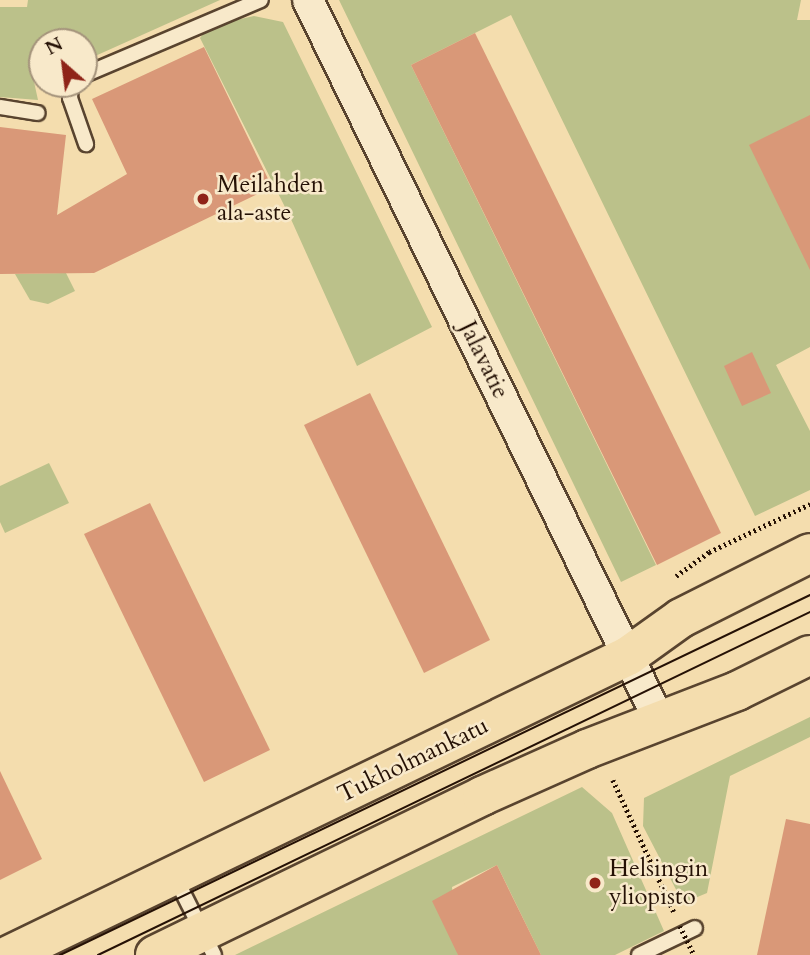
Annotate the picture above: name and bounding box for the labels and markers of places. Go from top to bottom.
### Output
place label: Meilahden ala-aste [217,171,324,227]
marker: Meilahden ala-aste [195,191,211,207]
place label: Helsingin yliopisto [609,855,708,911]
marker: Helsingin yliopisto [587,875,603,891]

